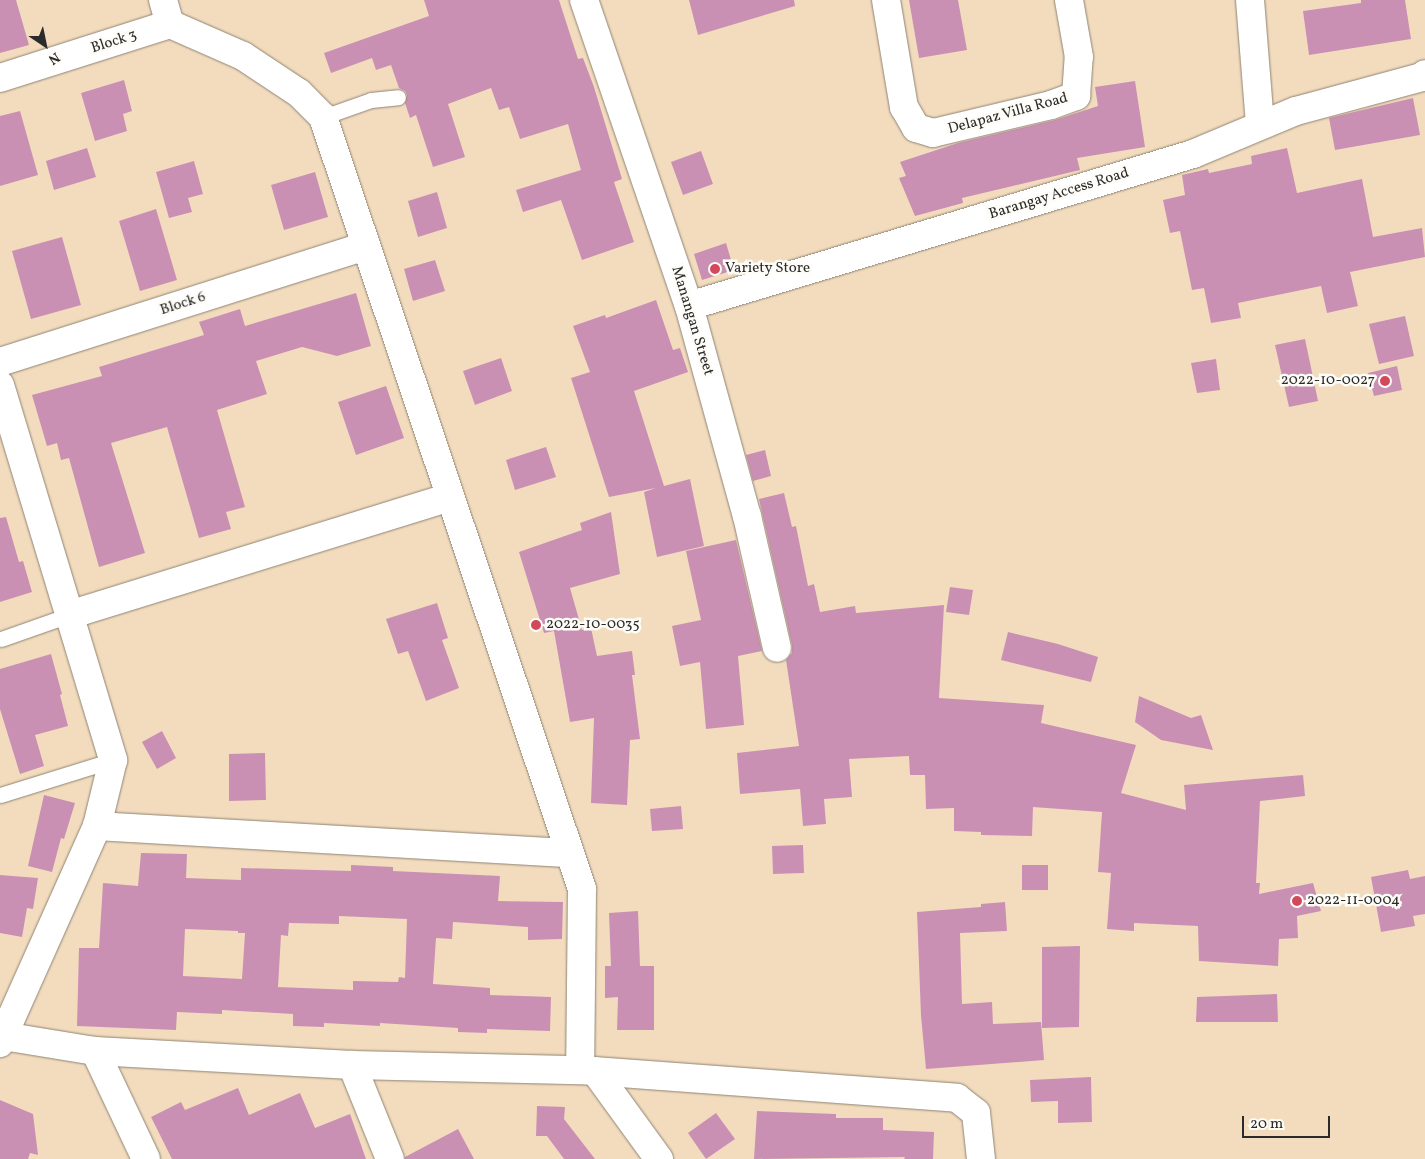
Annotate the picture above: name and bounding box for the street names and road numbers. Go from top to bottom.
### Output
street label: Block 3 [89,26,139,58]
street label: Delapaz Villa Road [946,89,1070,139]
street label: Barangay Access Road [987,164,1131,224]
street label: Manangan Street [667,264,717,378]
street label: Block 6 [158,288,208,320]

